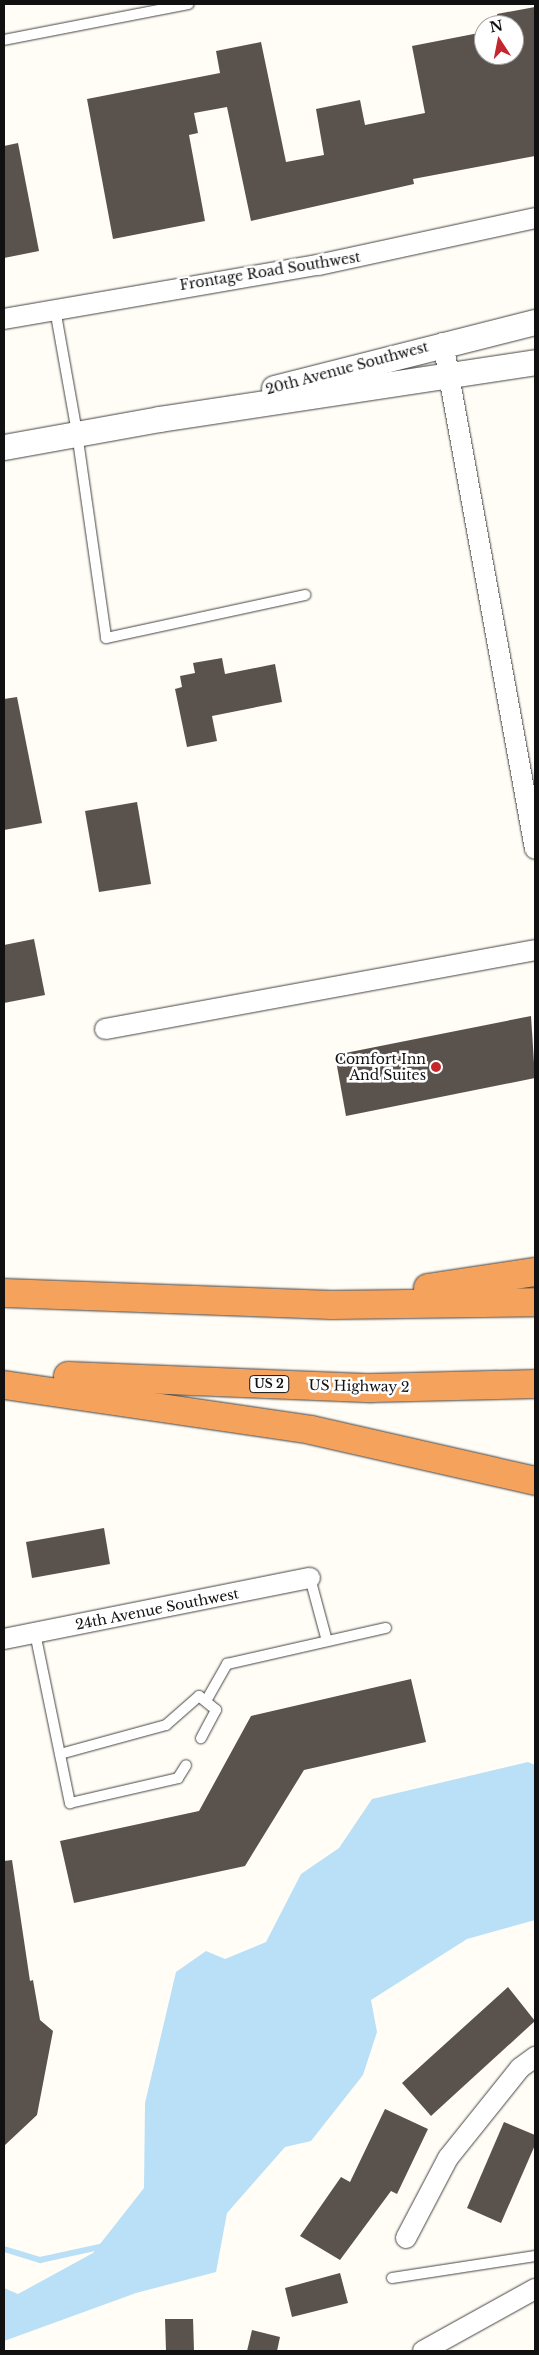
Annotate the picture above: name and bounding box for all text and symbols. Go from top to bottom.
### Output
north arrow [474,15,524,65]
text: N [488,16,505,36]
street label: Frontage Road Southwest [178,248,362,294]
street label: 20th Avenue Southwest [263,338,431,398]
place label: Comfort Inn And Suites [335,1051,426,1084]
marker: Comfort Inn And Suites [430,1061,442,1073]
road number: US 2 [249,1375,289,1394]
street label: US Highway 2 [308,1377,410,1395]
street label: 24th Avenue Southwest [74,1585,240,1633]

